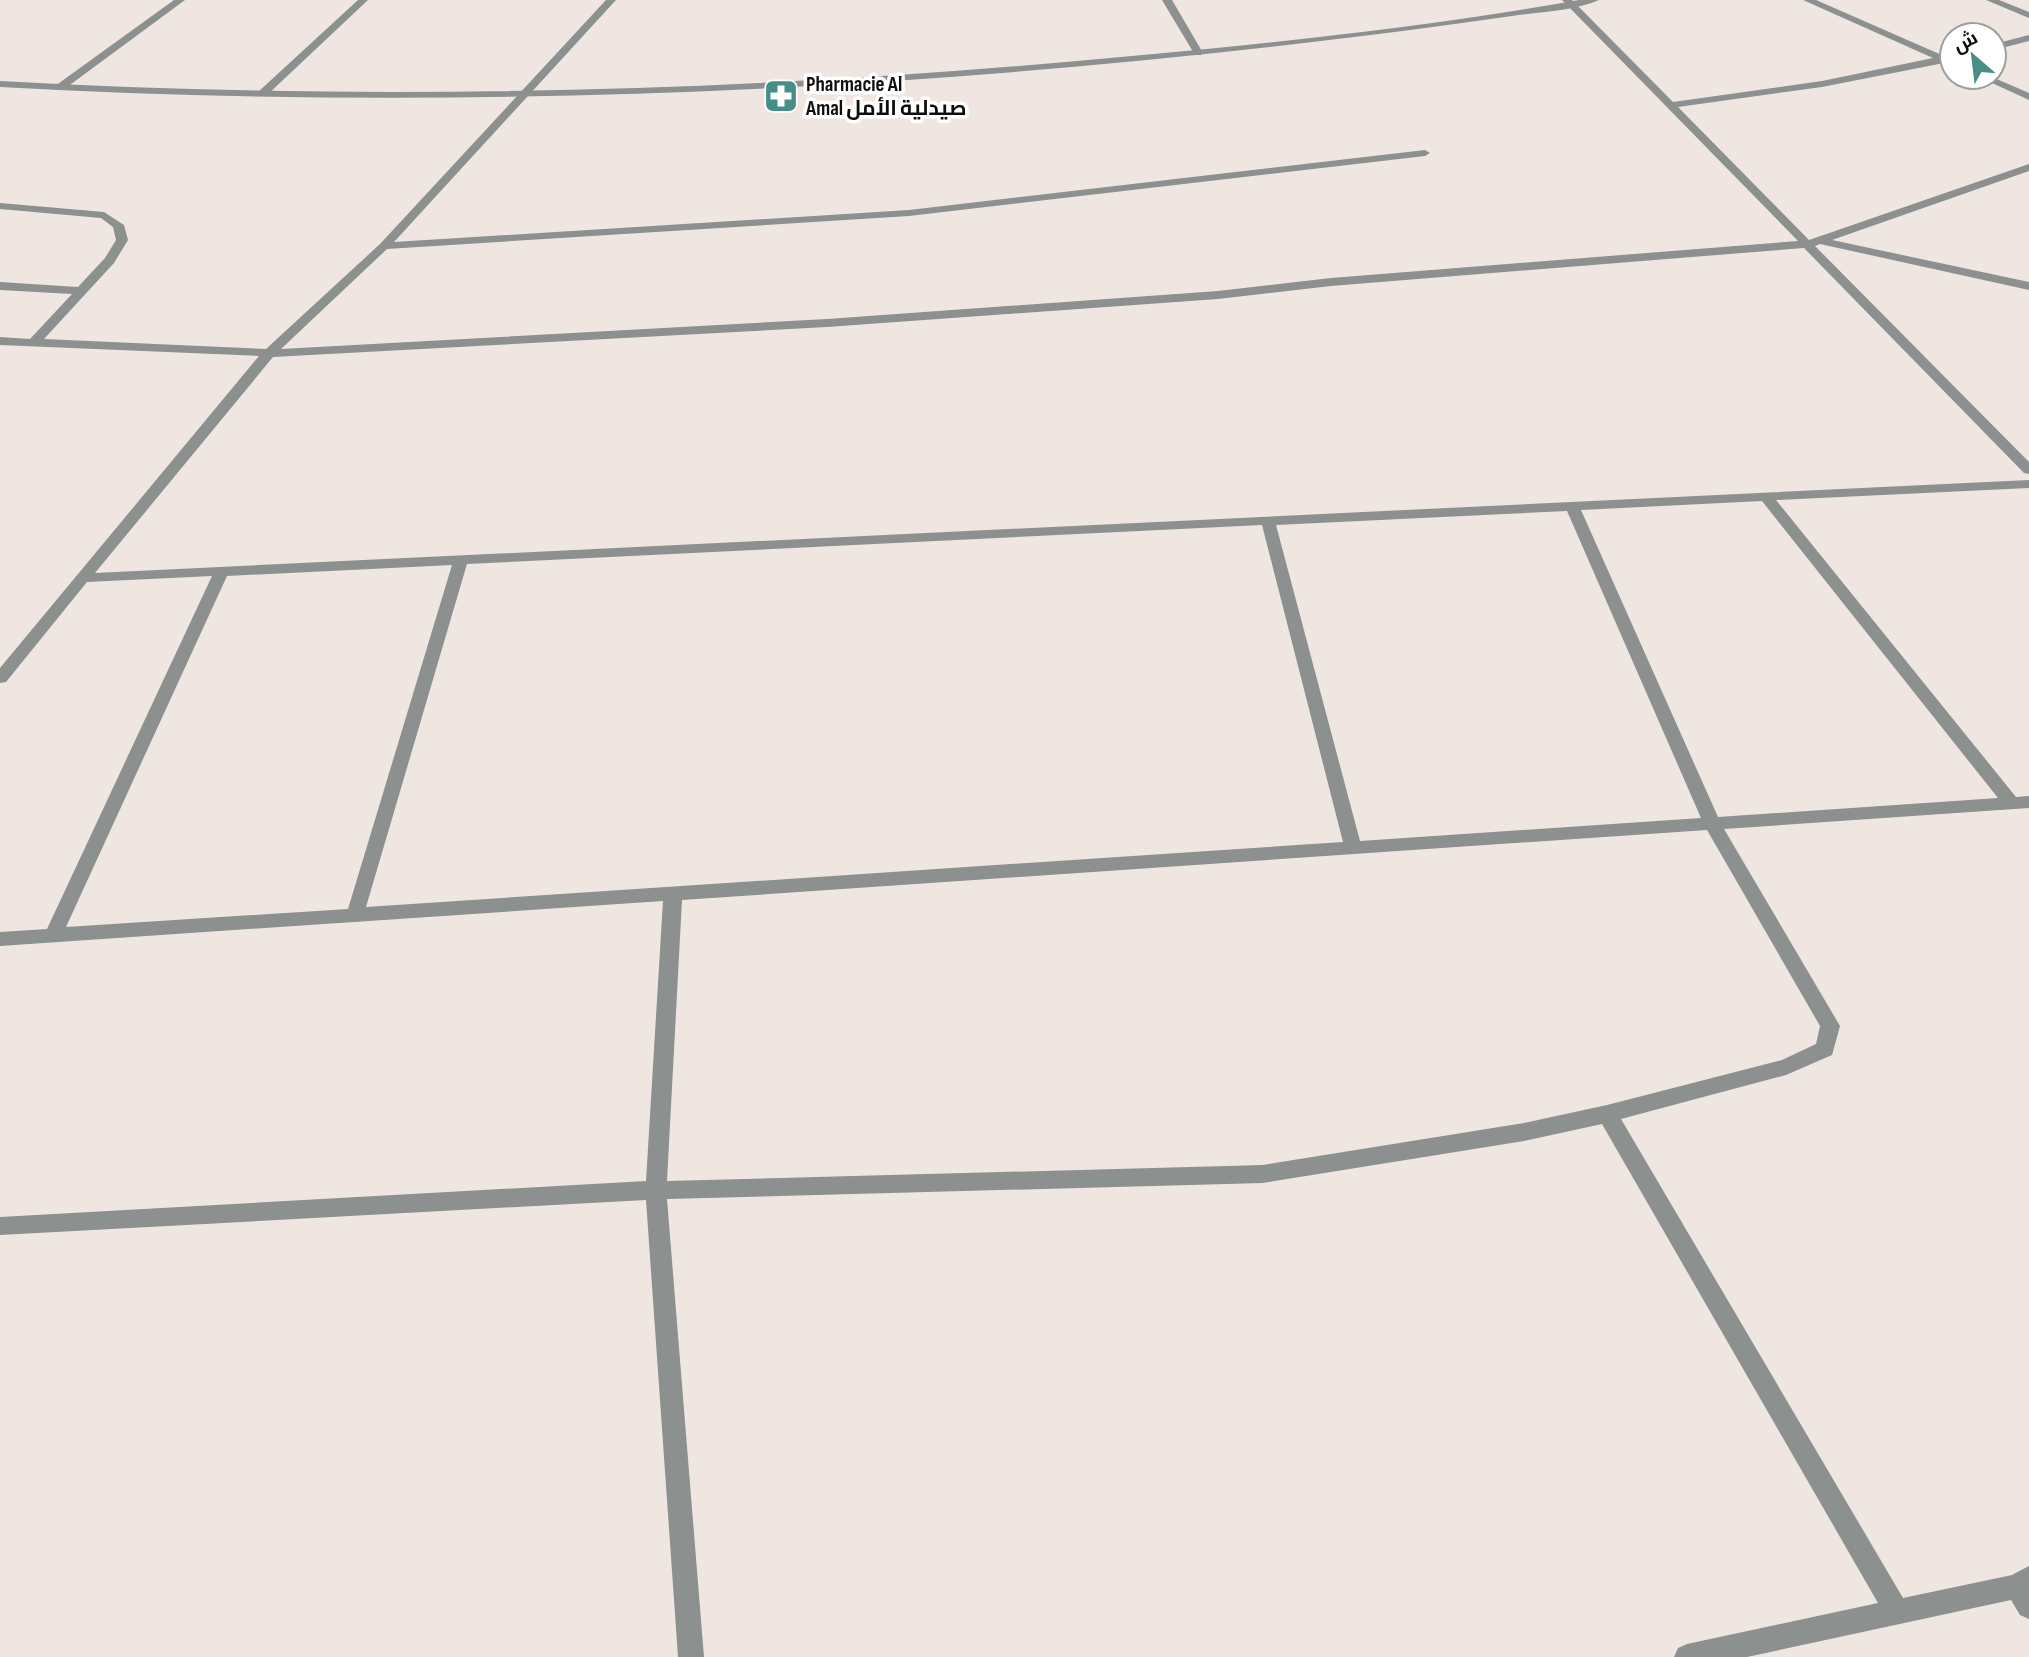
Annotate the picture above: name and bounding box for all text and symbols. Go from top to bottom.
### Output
north arrow [1938,21,2008,91]
text: ش [1950,26,1982,58]
place label: Pharmacie Al Amal صيدلية الأمل [805,72,967,121]
pharmacy icon: Pharmacie Al Amal صيدلية الأمل [762,77,800,115]

